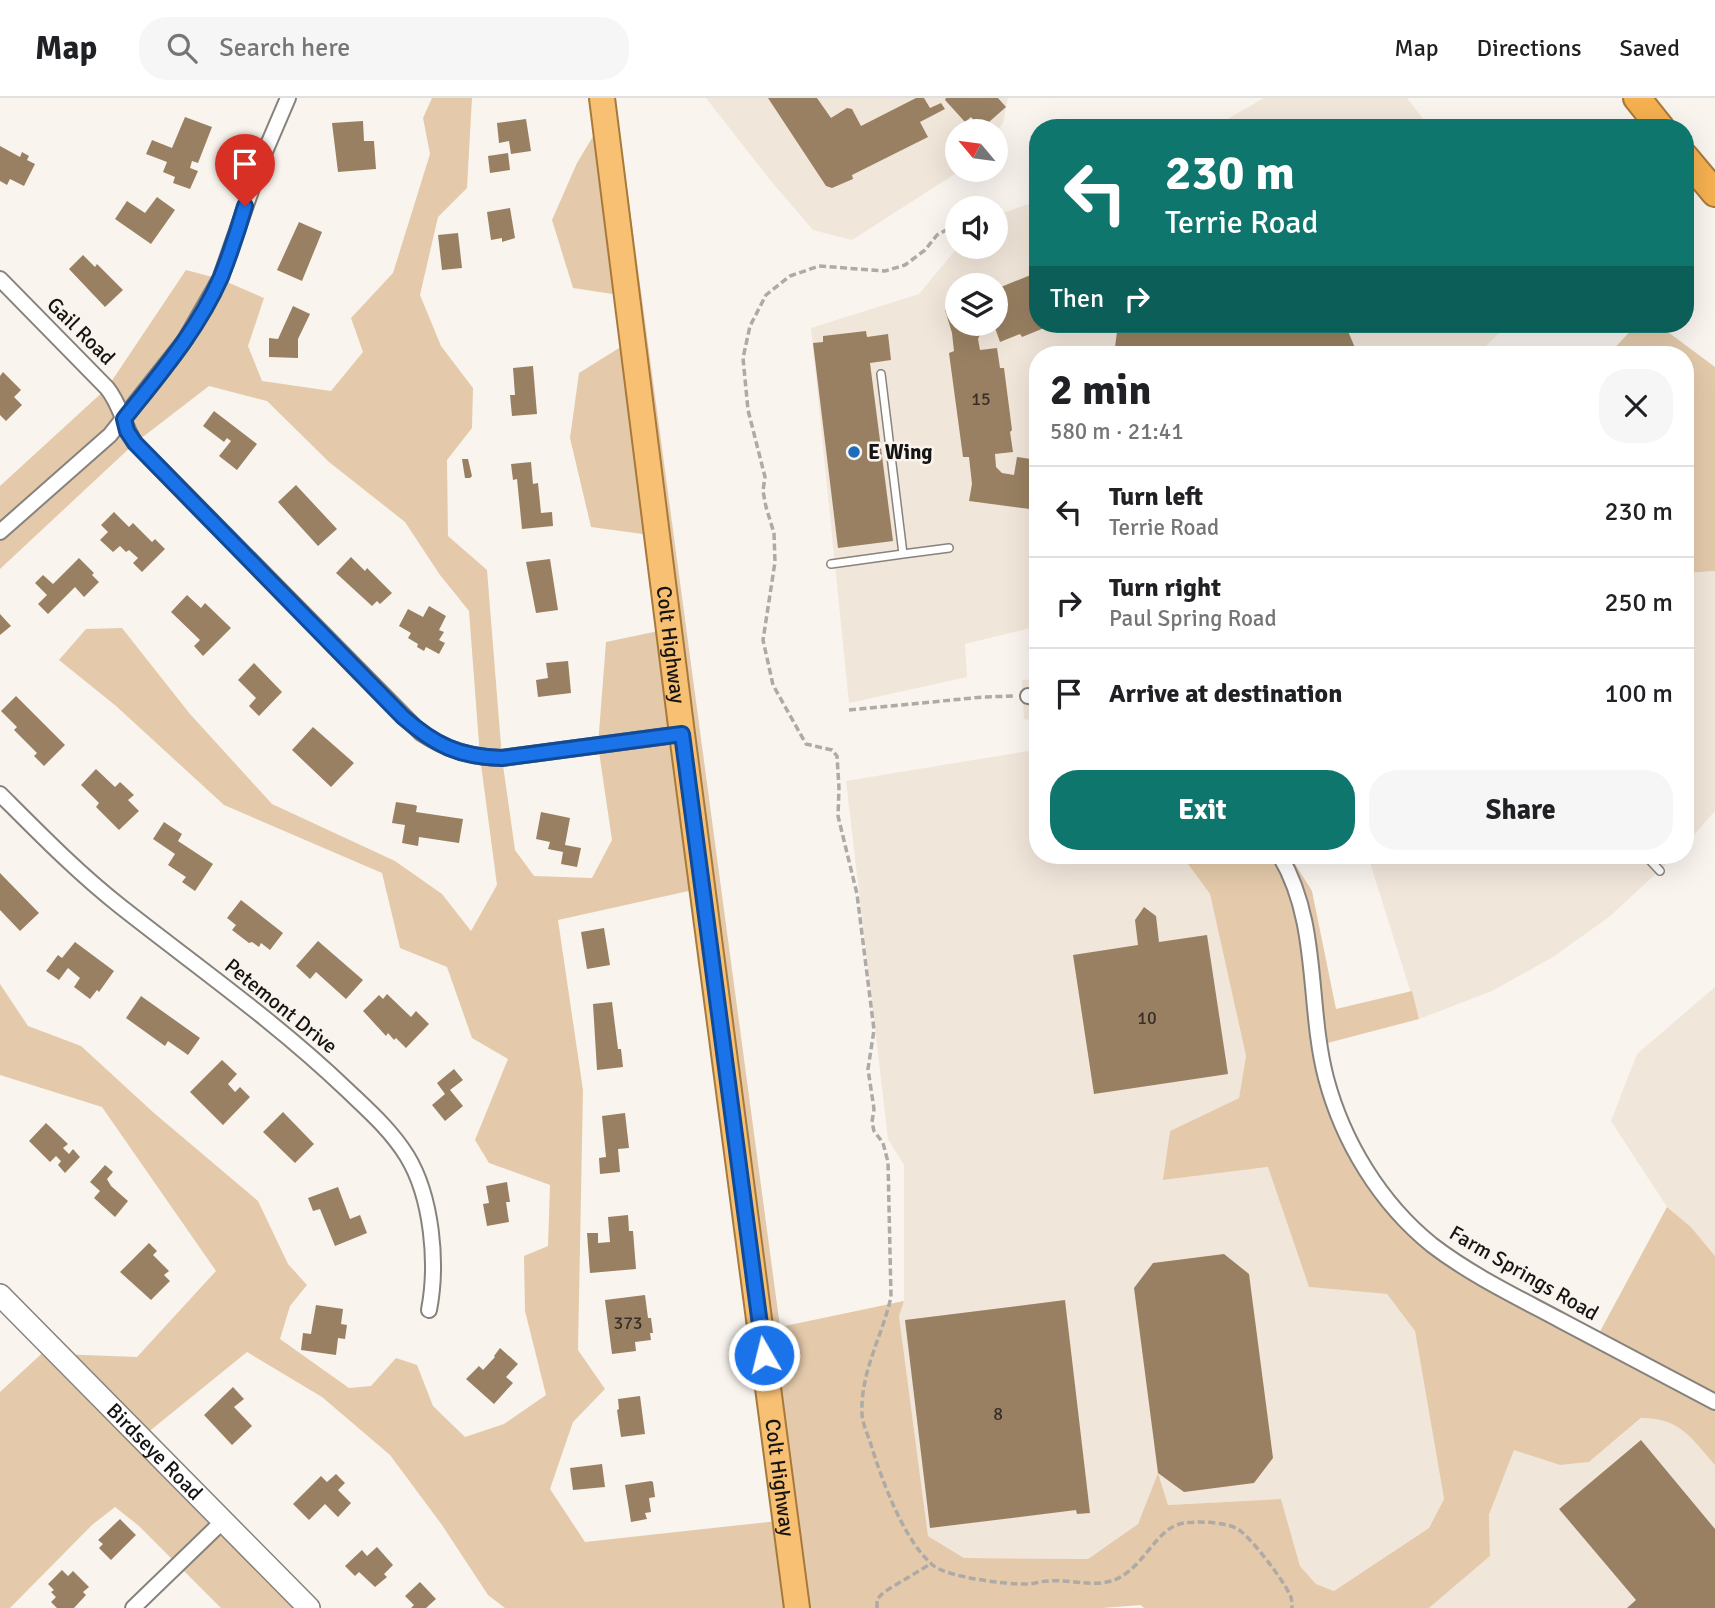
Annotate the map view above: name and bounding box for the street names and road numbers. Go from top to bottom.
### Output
street label: Gail Road [42,292,120,370]
street label: Colt Highway [650,584,691,705]
street label: Petemont Drive [219,953,343,1059]
street label: Farm Springs Road [1445,1220,1603,1326]
street label: Birdseye Road [101,1398,208,1506]
street label: Colt Highway [759,1417,800,1538]

